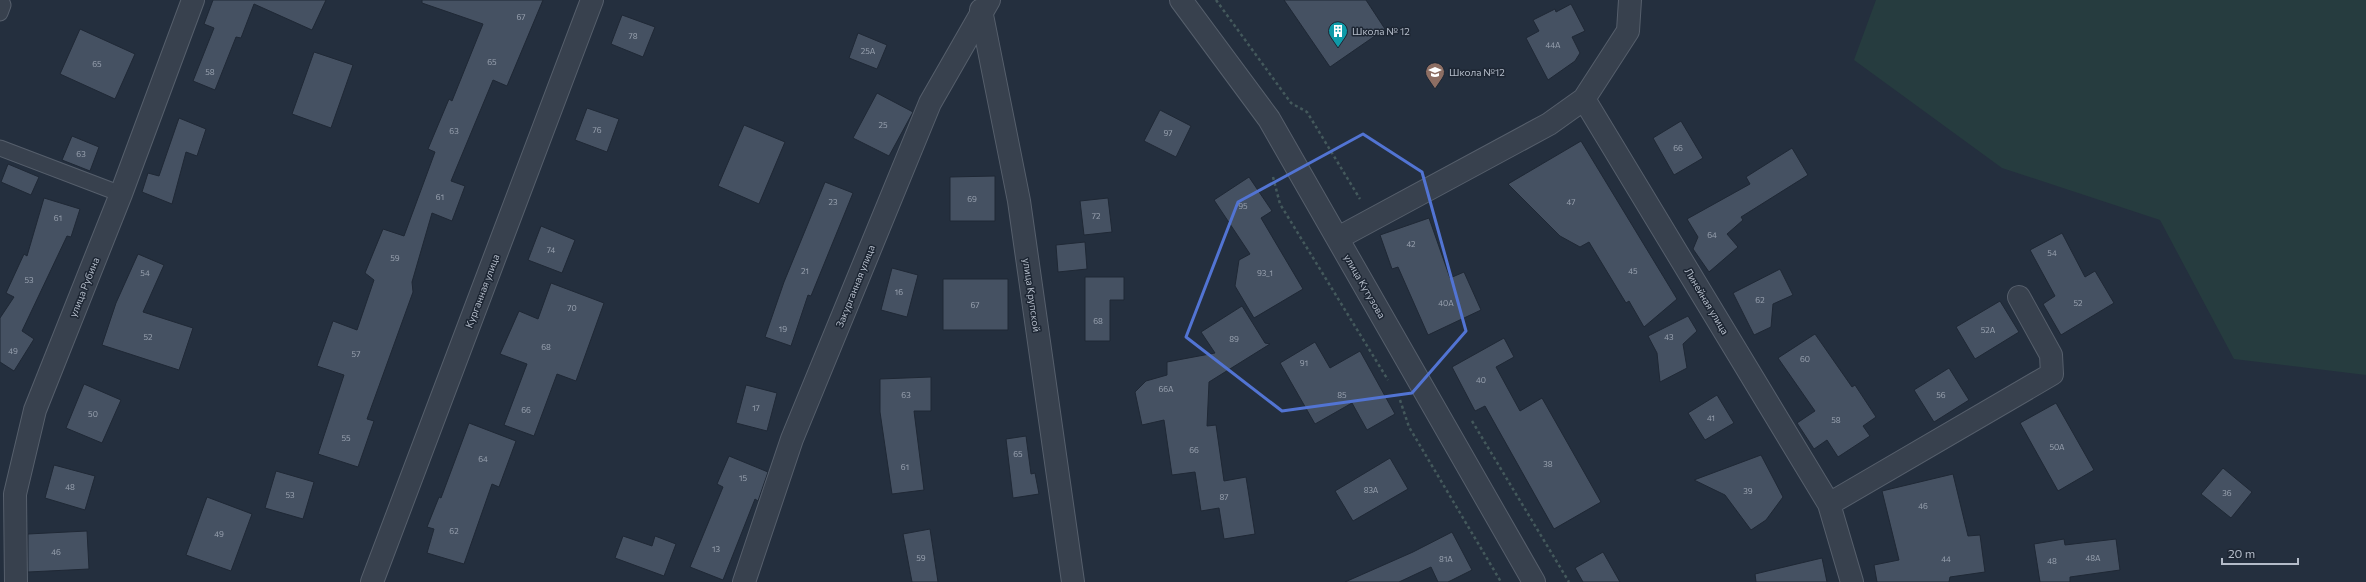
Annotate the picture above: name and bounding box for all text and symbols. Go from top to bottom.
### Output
house number: 67 [516,12,526,22]
building icon: Школа № 12 [1327,20,1349,48]
place label: Школа № 12 [1352,25,1410,37]
house number: 78 [628,31,638,41]
house number: 44А [1545,40,1561,50]
house number: 25А [861,46,876,56]
house number: 65 [487,57,497,67]
house number: 65 [92,59,102,69]
school or university icon: Школа №12 [1424,61,1446,89]
place label: Школа №12 [1449,66,1505,78]
house number: 58 [205,67,215,77]
house number: 25 [878,120,888,130]
house number: 76 [592,125,602,135]
house number: 63 [449,126,459,136]
house number: 97 [1163,128,1173,138]
house number: 66 [1673,143,1683,153]
house number: 63 [76,149,86,159]
house number: 61 [436,192,444,202]
house number: 69 [967,194,977,204]
house number: 23 [829,197,838,207]
house number: 47 [1567,197,1575,207]
house number: 95 [1238,201,1248,211]
house number: 72 [1092,211,1101,221]
house number: 61 [54,213,62,223]
house number: 64 [1707,230,1717,240]
house number: 42 [1406,239,1416,249]
street label: Закурганная улица [833,243,877,329]
house number: 74 [547,245,555,255]
house number: 54 [2047,248,2057,258]
street label: Курганная улица [462,252,502,330]
street label: улица Кутузова [1342,252,1388,320]
house number: 59 [390,253,400,263]
street label: улица Рубина [67,255,101,319]
street label: улица Крупской [1021,257,1043,333]
house number: 21 [801,266,809,276]
house number: 45 [1628,266,1638,276]
street label: Линейная улица [1682,266,1732,336]
house number: 54 [140,268,150,278]
house number: 93_1 [1257,268,1273,278]
house number: 53 [24,275,34,285]
house number: 16 [895,287,903,297]
house number: 62 [1755,295,1765,305]
house number: 40А [1438,298,1454,308]
house number: 52 [2073,298,2083,308]
house number: 67 [970,300,980,310]
house number: 70 [567,303,577,313]
house number: 68 [1093,316,1103,326]
house number: 19 [779,324,787,334]
house number: 52А [1981,325,1996,335]
house number: 52 [143,332,153,342]
house number: 43 [1664,332,1674,342]
house number: 89 [1229,334,1239,344]
house number: 68 [541,342,551,352]
house number: 49 [8,346,18,356]
house number: 57 [352,349,360,359]
house number: 60 [1800,354,1810,364]
house number: 91 [1300,358,1308,368]
house number: 40 [1476,375,1486,385]
house number: 66А [1158,384,1174,394]
house number: 63 [901,390,911,400]
house number: 85 [1337,390,1347,400]
house number: 56 [1936,390,1946,400]
house number: 17 [752,403,760,413]
house number: 66 [521,405,531,415]
house number: 50 [88,409,98,419]
house number: 41 [1707,413,1715,423]
house number: 58 [1831,415,1841,425]
house number: 55 [341,433,351,443]
house number: 50А [2049,442,2065,452]
house number: 66 [1189,445,1199,455]
house number: 65 [1013,449,1023,459]
house number: 64 [478,454,488,464]
house number: 38 [1543,459,1553,469]
house number: 61 [901,462,909,472]
house number: 15 [739,473,747,483]
house number: 48 [65,482,75,492]
house number: 83А [1364,485,1379,495]
house number: 39 [1743,486,1753,496]
house number: 36 [2222,488,2232,498]
house number: 53 [285,490,295,500]
house number: 87 [1219,492,1229,502]
house number: 46 [1918,501,1928,511]
house number: 62 [449,526,459,536]
house number: 49 [214,529,224,539]
scale bar [2222,540,2298,566]
house number: 13 [712,544,720,554]
text: 20 m [2228,546,2255,560]
house number: 46 [51,547,61,557]
house number: 59 [916,553,926,563]
house number: 48А [2086,553,2101,563]
house number: 81А [1439,554,1453,564]
house number: 44 [1941,554,1951,564]
house number: 48 [2047,556,2057,566]

